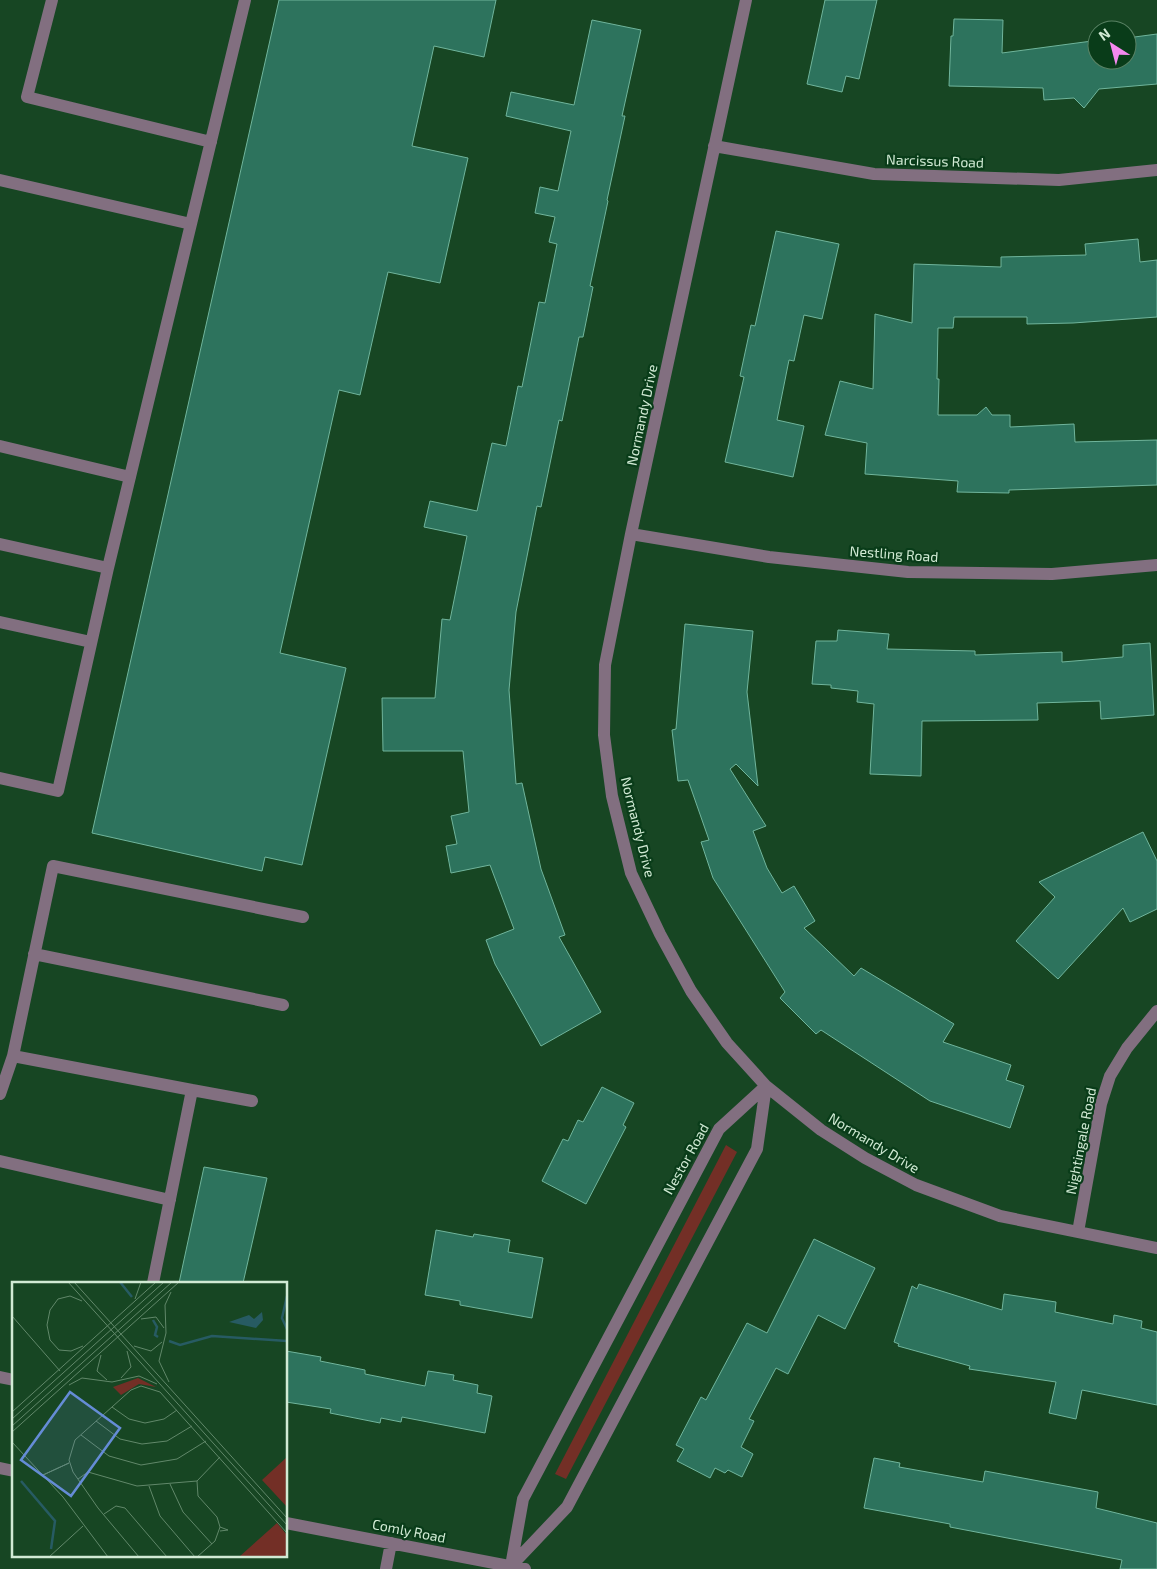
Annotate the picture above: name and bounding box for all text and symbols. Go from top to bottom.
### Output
north arrow [1087,20,1137,70]
text: N [1095,24,1113,44]
street label: Narcissus Road [886,150,984,171]
street label: Normandy Drive [622,363,661,467]
street label: Nestling Road [849,542,939,565]
street label: Normandy Drive [618,775,659,879]
street label: Nightingale Road [1062,1086,1099,1196]
street label: Normandy Drive [826,1109,923,1176]
street label: Nestor Road [659,1120,712,1197]
inset map [12,1282,288,1556]
street label: Comly Road [371,1515,447,1546]

